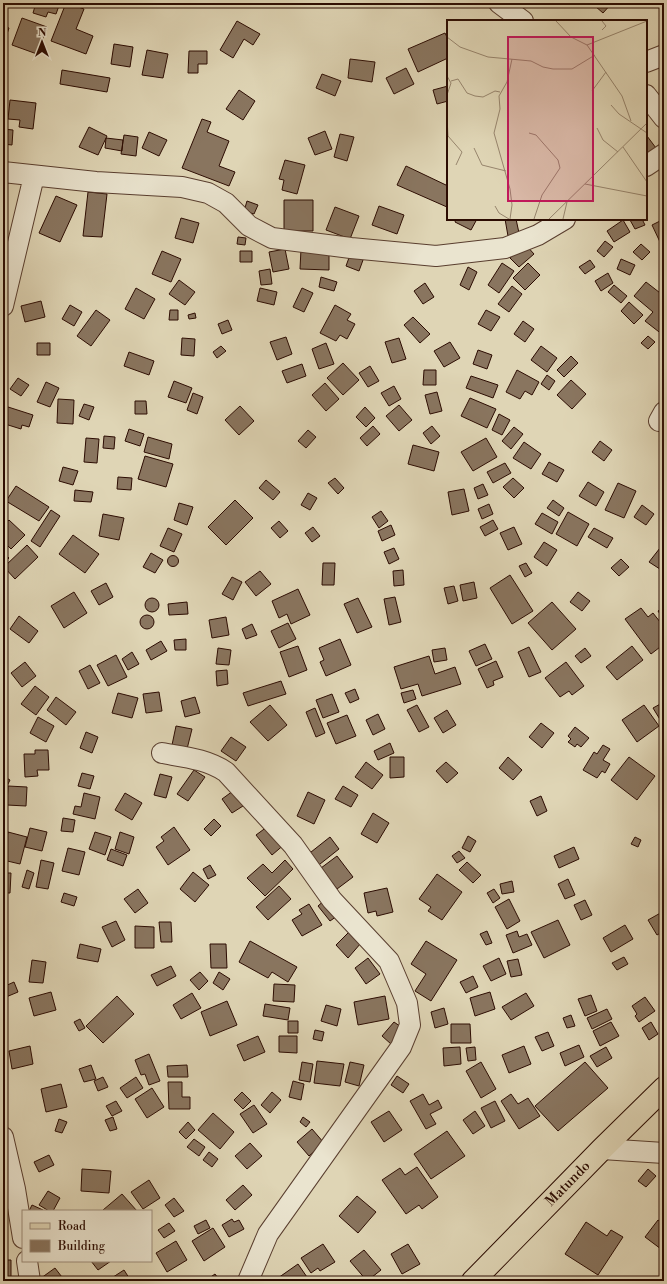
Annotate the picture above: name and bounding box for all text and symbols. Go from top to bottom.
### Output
inset map [447,20,647,220]
north arrow [22,22,62,62]
text: N [38,26,47,40]
street label: Matundo [542,1157,594,1210]
legend [22,1210,152,1262]
text: Road [58,1219,86,1234]
text: Building [57,1239,106,1254]

